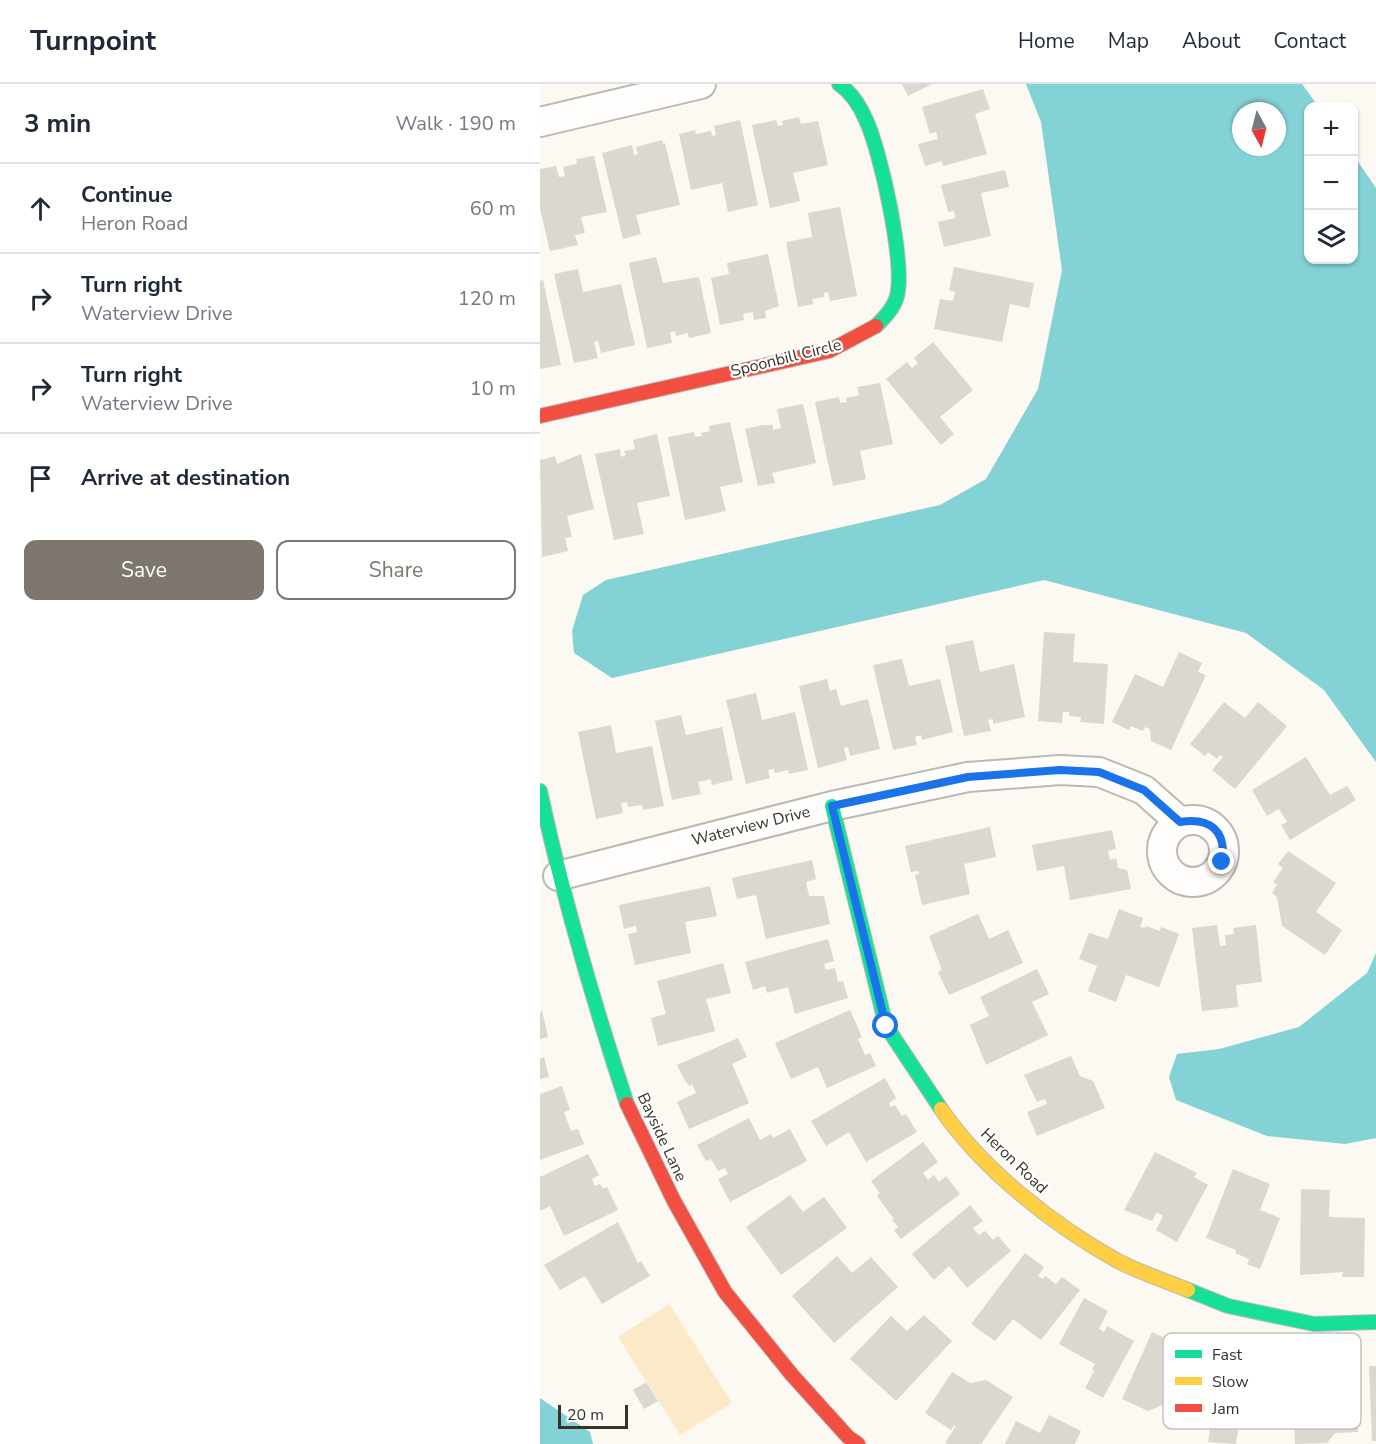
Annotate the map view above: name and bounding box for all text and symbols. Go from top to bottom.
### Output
text: Turnpoint [30,22,156,60]
text: Home [1018,27,1075,55]
text: Map [1108,27,1149,55]
text: About [1182,27,1240,55]
text: Contact [1273,27,1346,55]
north arrow [1232,102,1286,156]
map controls [1304,102,1358,264]
button: + [1304,102,1358,156]
text: 3 min [24,106,91,141]
text: Walk · 190 m [396,110,516,137]
button: − [1304,156,1358,210]
text: Continue [81,180,172,210]
icon: ahead [24,192,57,225]
text: 60 m [470,195,516,222]
text: Heron Road [81,210,188,237]
button: layers [1304,210,1358,264]
text: Turn right [81,270,182,300]
icon: right [24,282,57,315]
text: 120 m [458,285,516,312]
text: Waterview Drive [81,300,233,327]
street label: Spoonbill Circle [728,334,844,382]
text: Turn right [81,360,182,390]
icon: right [24,372,57,405]
text: 10 m [470,375,516,402]
text: Waterview Drive [81,390,233,417]
icon: arrive [24,462,57,495]
text: Arrive at destination [81,463,290,493]
button: Save [24,540,264,600]
button: Share [276,540,516,600]
street label: Waterview Drive [689,801,813,851]
route end [1208,848,1234,874]
route start [872,1012,898,1038]
street label: Bayside Lane [632,1089,692,1185]
street label: Heron Road [976,1123,1052,1199]
legend [1163,1333,1361,1429]
text: Fast [1212,1344,1243,1366]
text: Slow [1212,1371,1249,1393]
text: Jam [1211,1398,1239,1420]
scale bar [558,1402,628,1430]
text: 20 m [567,1404,604,1426]

